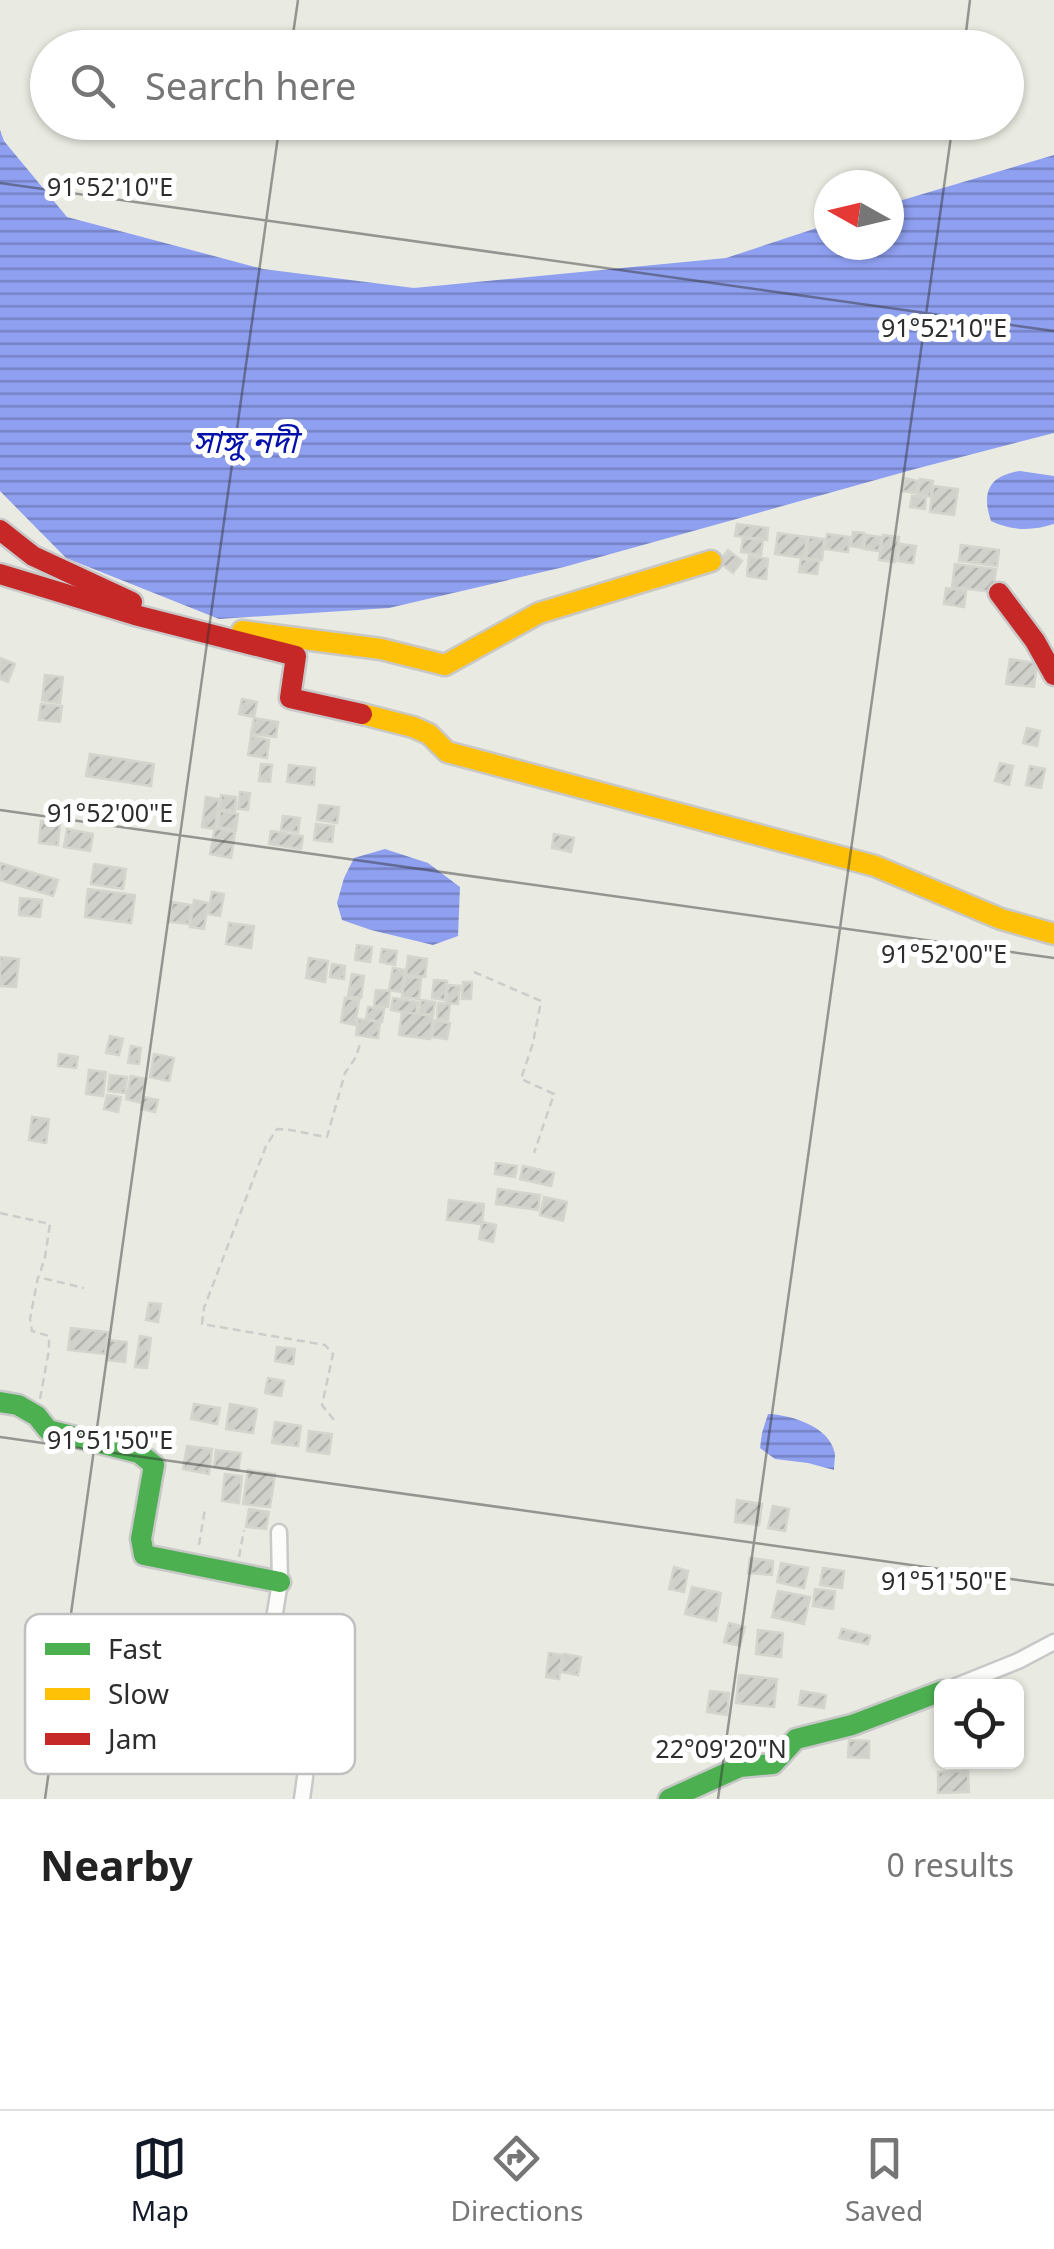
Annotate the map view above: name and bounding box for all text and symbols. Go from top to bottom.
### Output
search box [30,30,1024,140]
icon: search [65,58,120,113]
text: Search here [145,59,356,111]
text: 91°52'10"E [47,169,173,203]
north arrow [814,170,904,260]
text: 91°52'10"E [881,310,1007,344]
water label: সাঙ্গু নদী [193,419,303,462]
text: 91°52'00"E [47,795,173,829]
text: 91°52'00"E [881,936,1007,970]
text: 91°51'50"E [47,1422,173,1456]
text: 91°51'50"E [881,1563,1007,1597]
legend [25,1614,355,1774]
text: Fast [108,1629,162,1667]
text: Slow [108,1674,169,1712]
map controls [934,1679,1024,1769]
button: locate [934,1679,1024,1769]
text: Jam [105,1719,158,1757]
text: 22°09'20"N [655,1731,787,1765]
text: Nearby [40,1836,193,1893]
text: 0 results [887,1843,1014,1886]
tab: Map [131,2131,189,2229]
tab: Directions [451,2131,583,2229]
tab: Saved [845,2131,923,2229]

